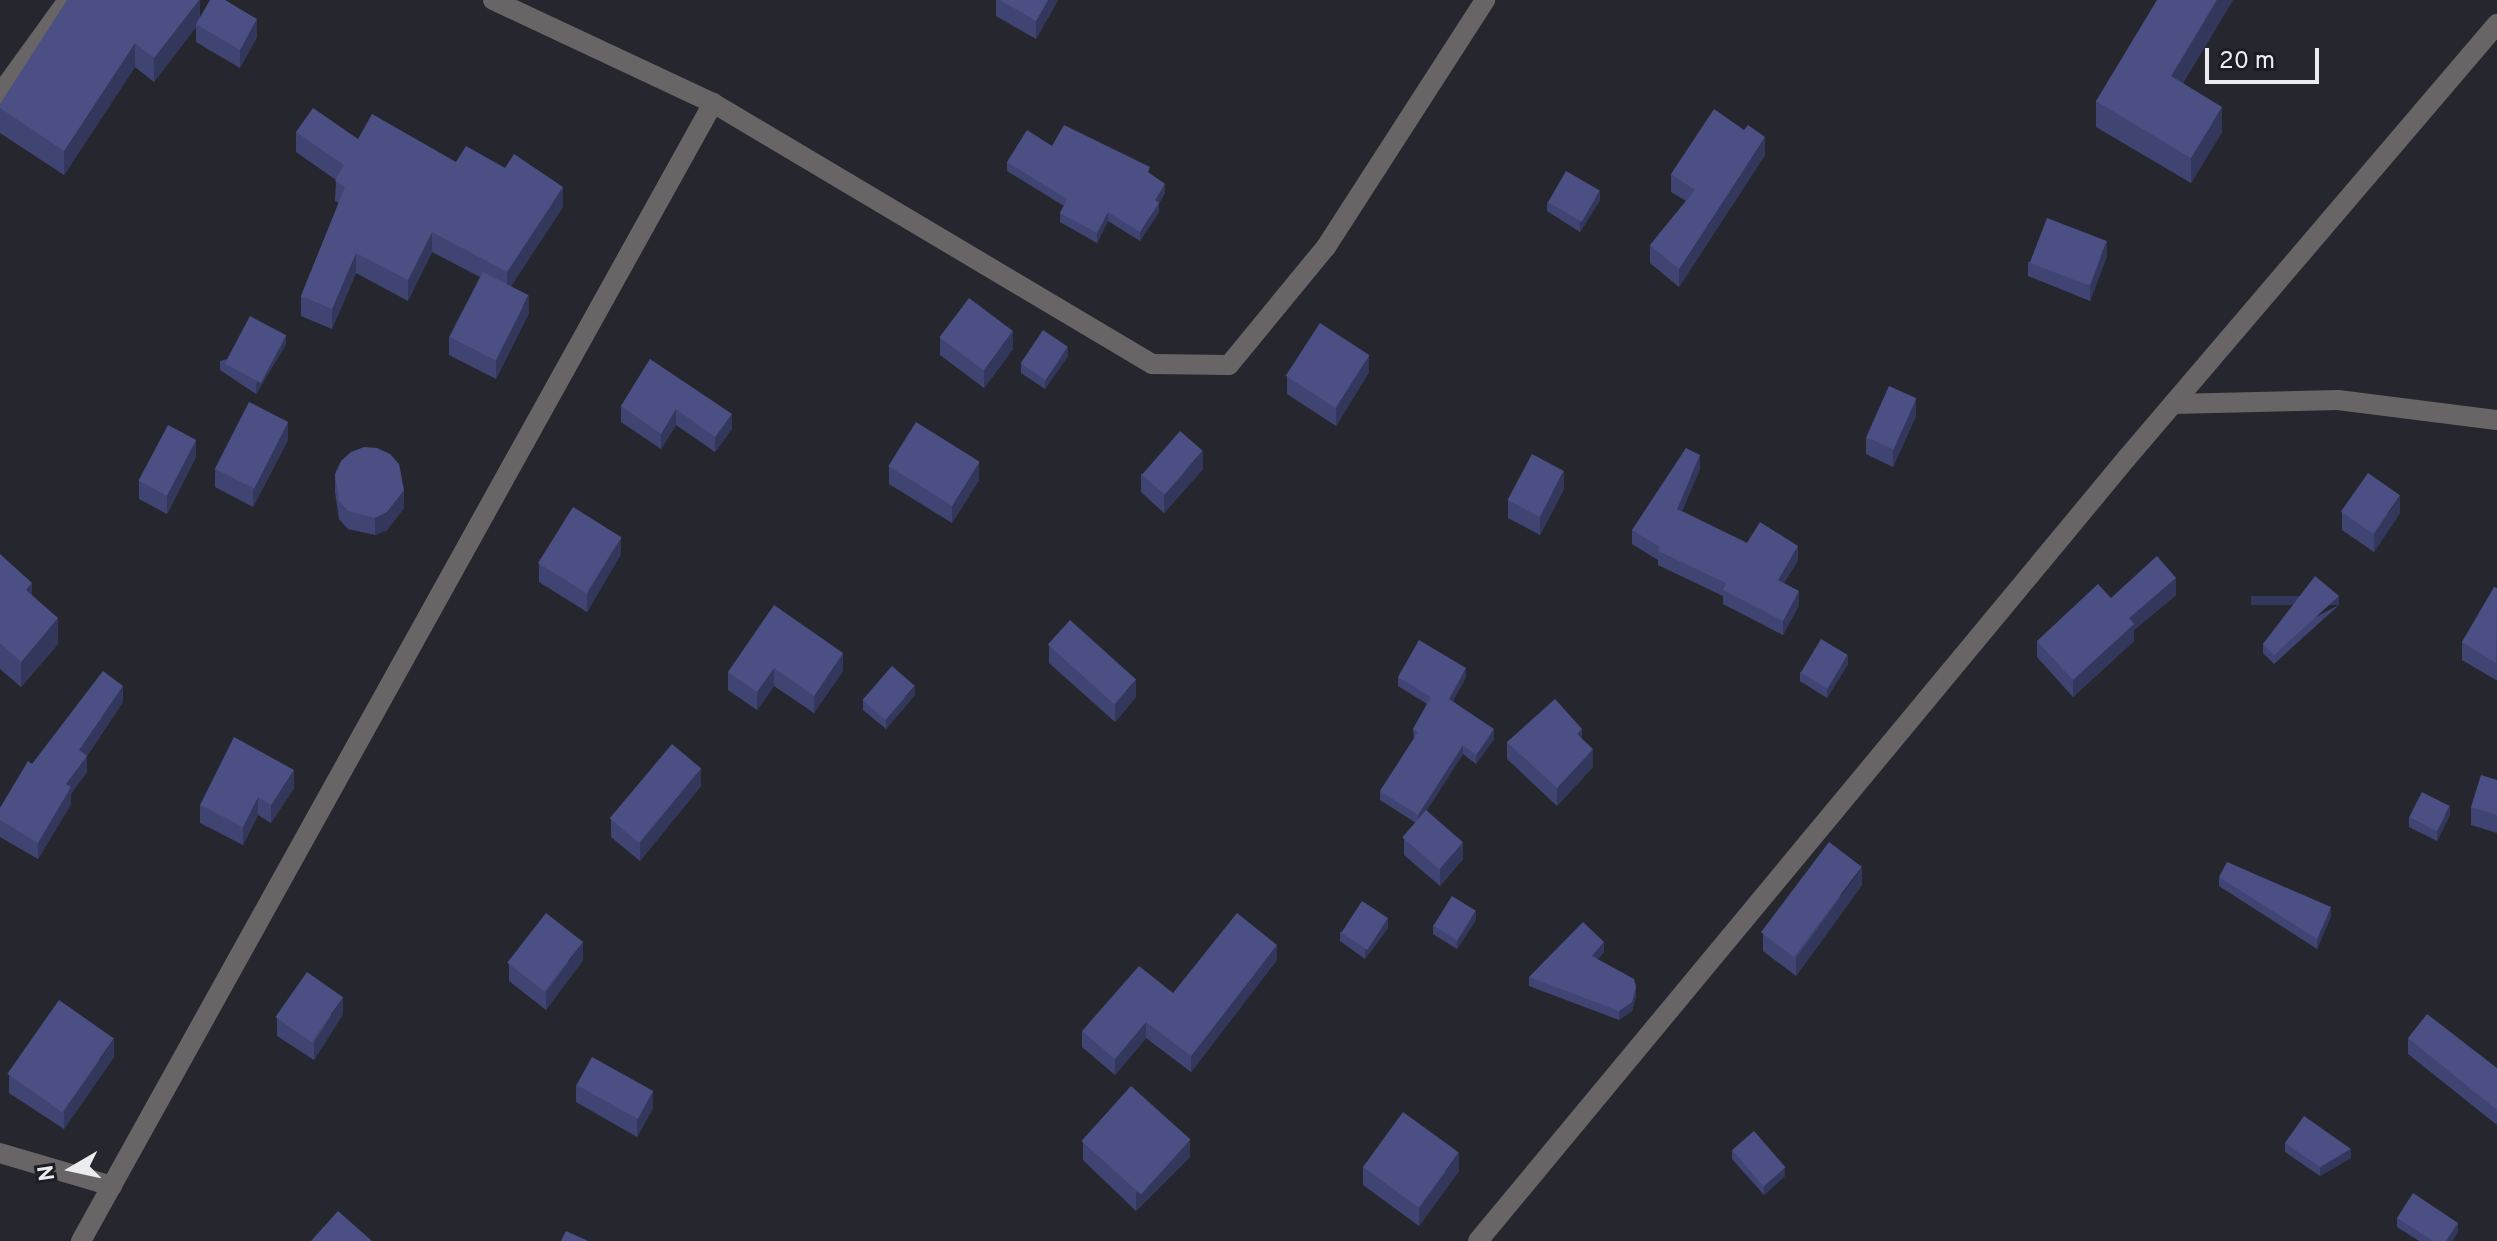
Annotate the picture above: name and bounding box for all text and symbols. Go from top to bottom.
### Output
scale bar [2209,32,2323,82]
text: 20 m [2219,47,2275,77]
north arrow [32,1129,112,1209]
text: N [33,1163,62,1183]

